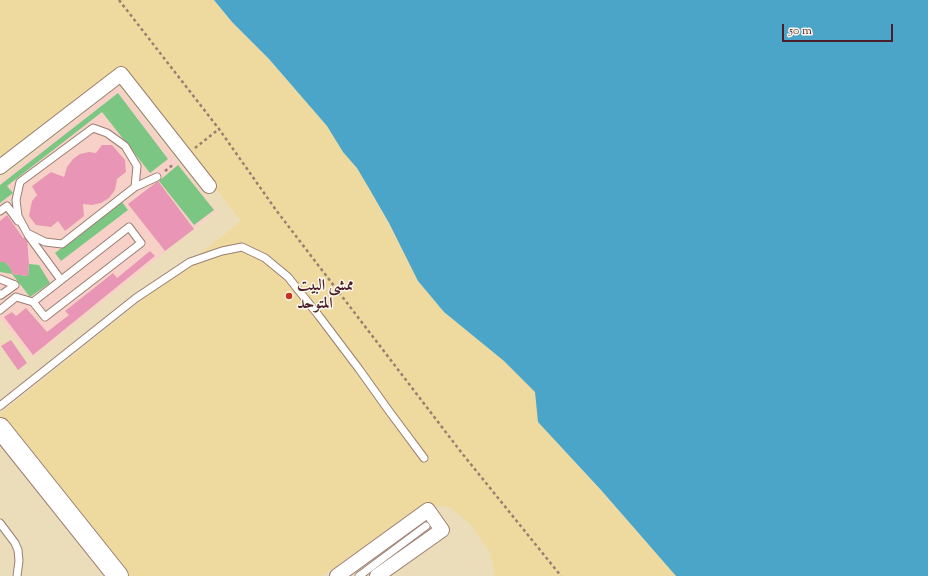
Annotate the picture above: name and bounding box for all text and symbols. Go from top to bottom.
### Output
scale bar [784,16,895,42]
text: 50 m [789,22,812,40]
place label: ممشى البيت المتوحد [297,277,354,315]
marker: ممشى البيت المتوحد [284,291,294,301]

